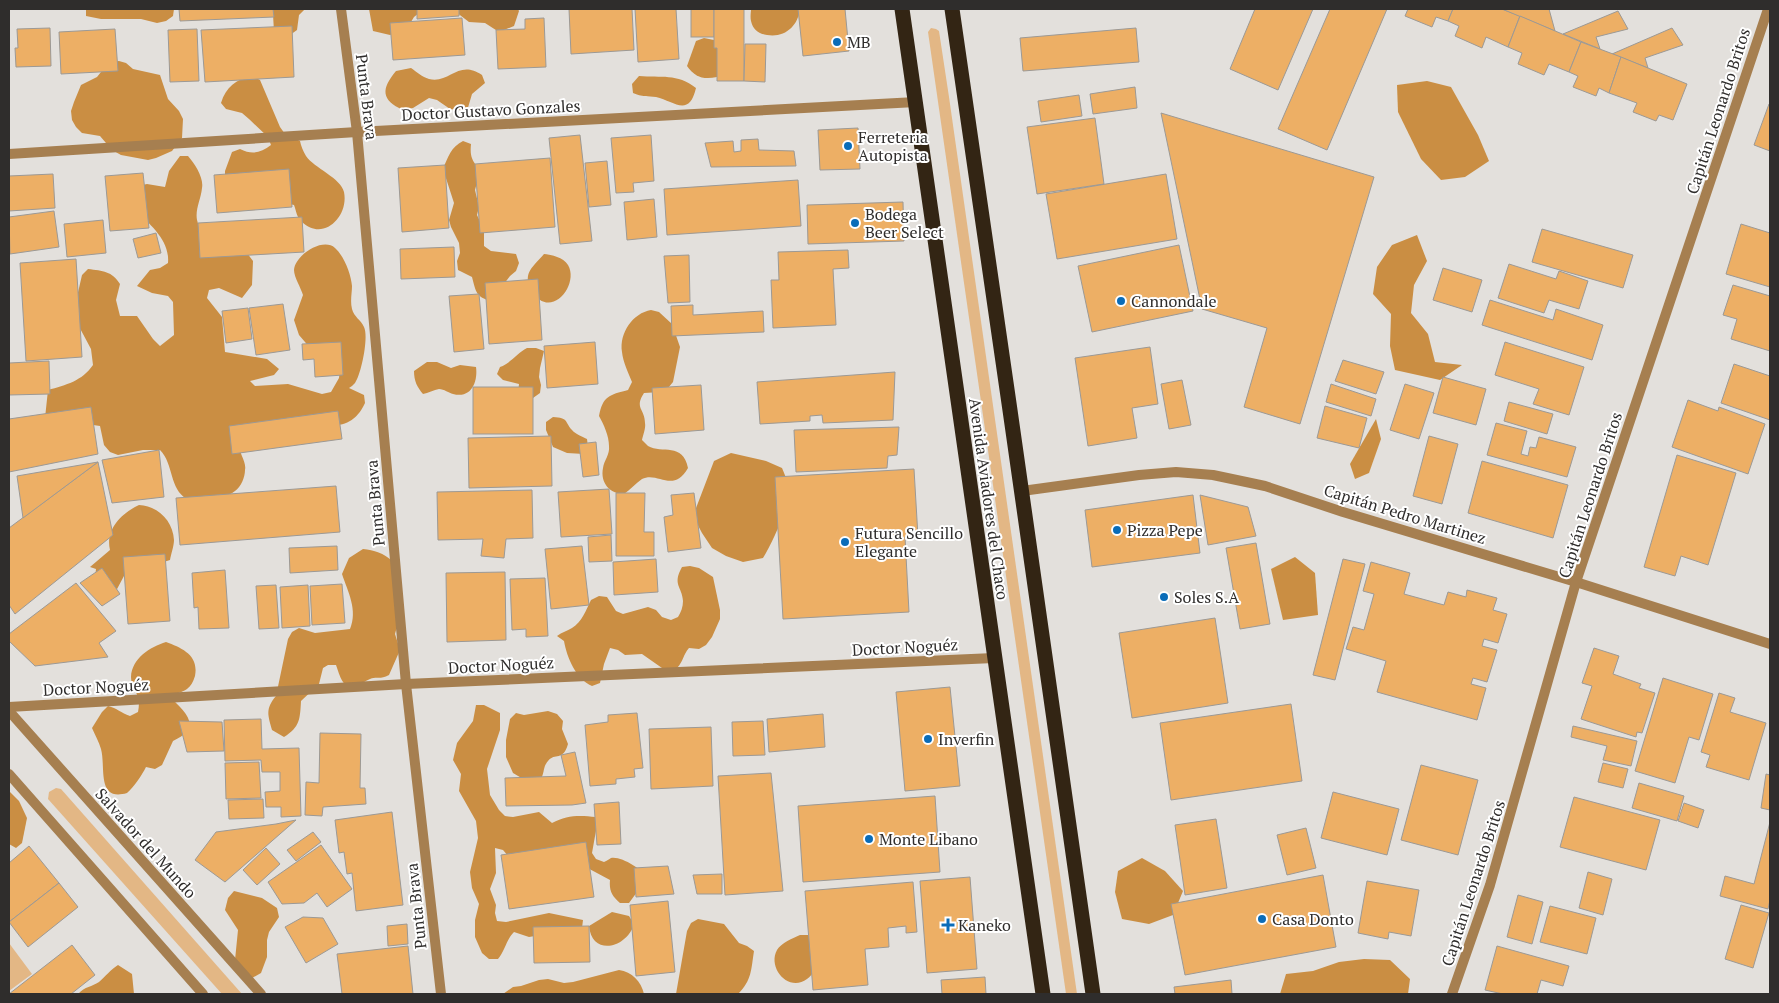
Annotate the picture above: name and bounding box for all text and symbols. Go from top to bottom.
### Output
street label: Capitán Leonardo Britos [1681,25,1755,197]
place label: MB [847,31,871,53]
marker: MB [831,36,843,48]
street label: Punta Brava [351,53,383,141]
street label: Doctor Gustavo Gonzales [401,94,581,126]
place label: Ferreteria Autopista [858,126,928,166]
marker: Ferreteria Autopista [842,140,854,152]
place label: Bodega Beer Select [865,203,944,243]
marker: Bodega Beer Select [849,217,861,229]
place label: Cannondale [1131,290,1217,312]
marker: Cannondale [1115,295,1127,307]
street label: Avenida Aviadores del Chaco [964,397,1014,601]
street label: Capitán Leonardo Britos [1553,409,1627,581]
street label: Punta Brava [360,459,390,547]
street label: Capitán Pedro Martinez [1321,479,1489,549]
place label: Pizza Pepe [1127,519,1203,541]
place label: Futura Sencillo Elegante [855,522,963,562]
marker: Pizza Pepe [1111,524,1123,536]
marker: Futura Sencillo Elegante [839,536,851,548]
place label: Soles S.A [1174,586,1239,608]
marker: Soles S.A [1158,591,1170,603]
street label: Doctor Noguéz [851,633,959,661]
street label: Doctor Noguéz [447,651,555,679]
street label: Doctor Noguéz [42,673,150,701]
place label: Inverfin [938,728,995,750]
marker: Inverfin [922,733,934,745]
street label: Salvador del Mundo [91,783,202,903]
street label: Capitán Leonardo Britos [1436,797,1510,969]
place label: Monte Libano [879,828,978,850]
marker: Monte Libano [863,833,875,845]
street label: Punta Brava [401,862,431,950]
place label: Casa Donto [1272,908,1354,930]
marker: Casa Donto [1256,913,1268,925]
place label: Kaneko [958,914,1011,936]
marker: Kaneko [942,919,954,931]

